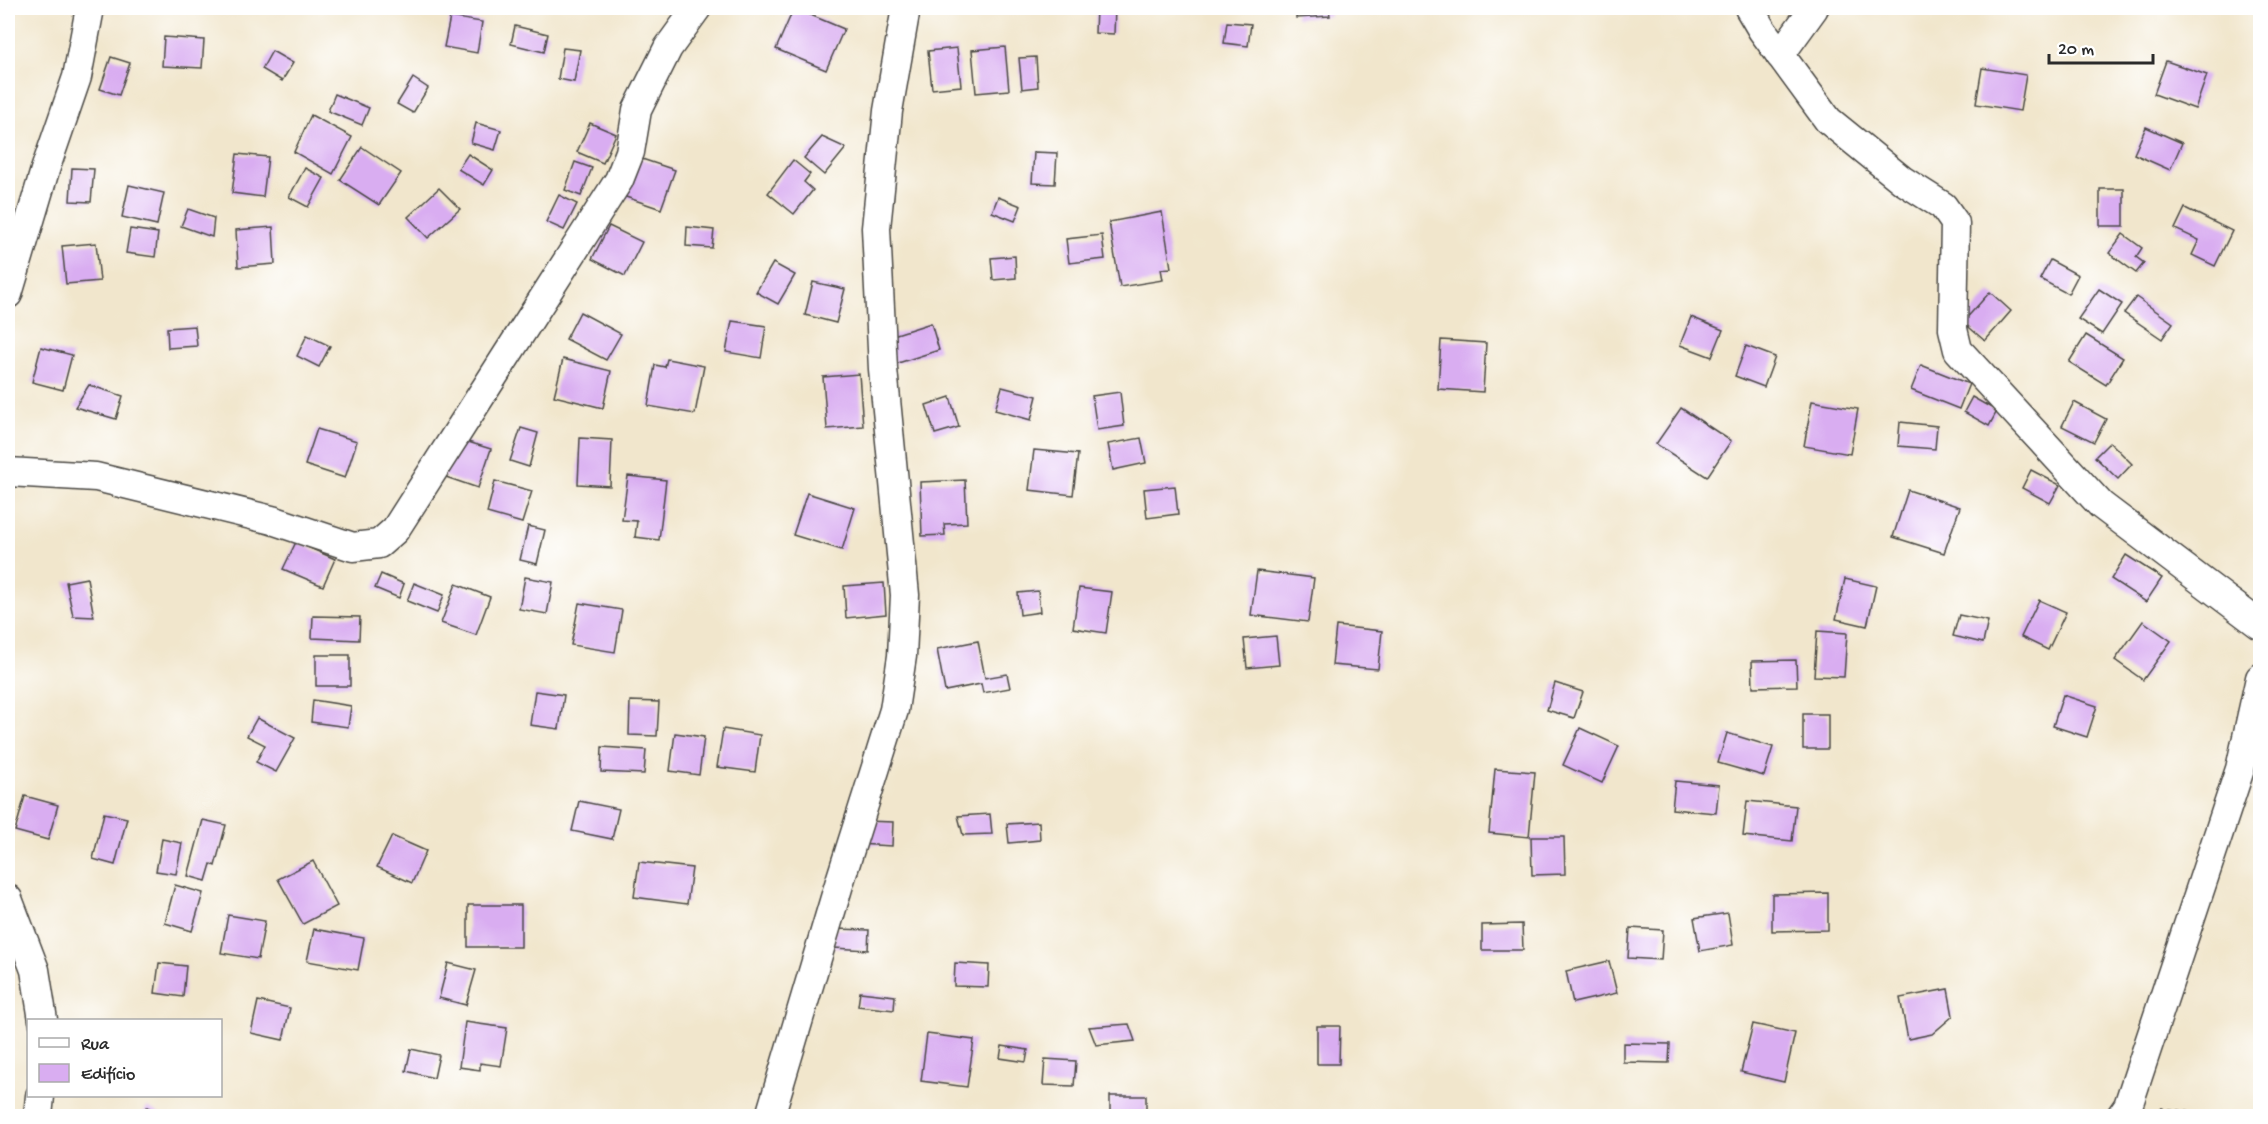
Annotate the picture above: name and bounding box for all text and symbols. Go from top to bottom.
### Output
scale bar [2049,27,2152,65]
text: 20 m [2058,40,2094,61]
legend [27,1019,222,1097]
text: Rua [81,1035,110,1056]
text: Edifício [81,1065,135,1086]

